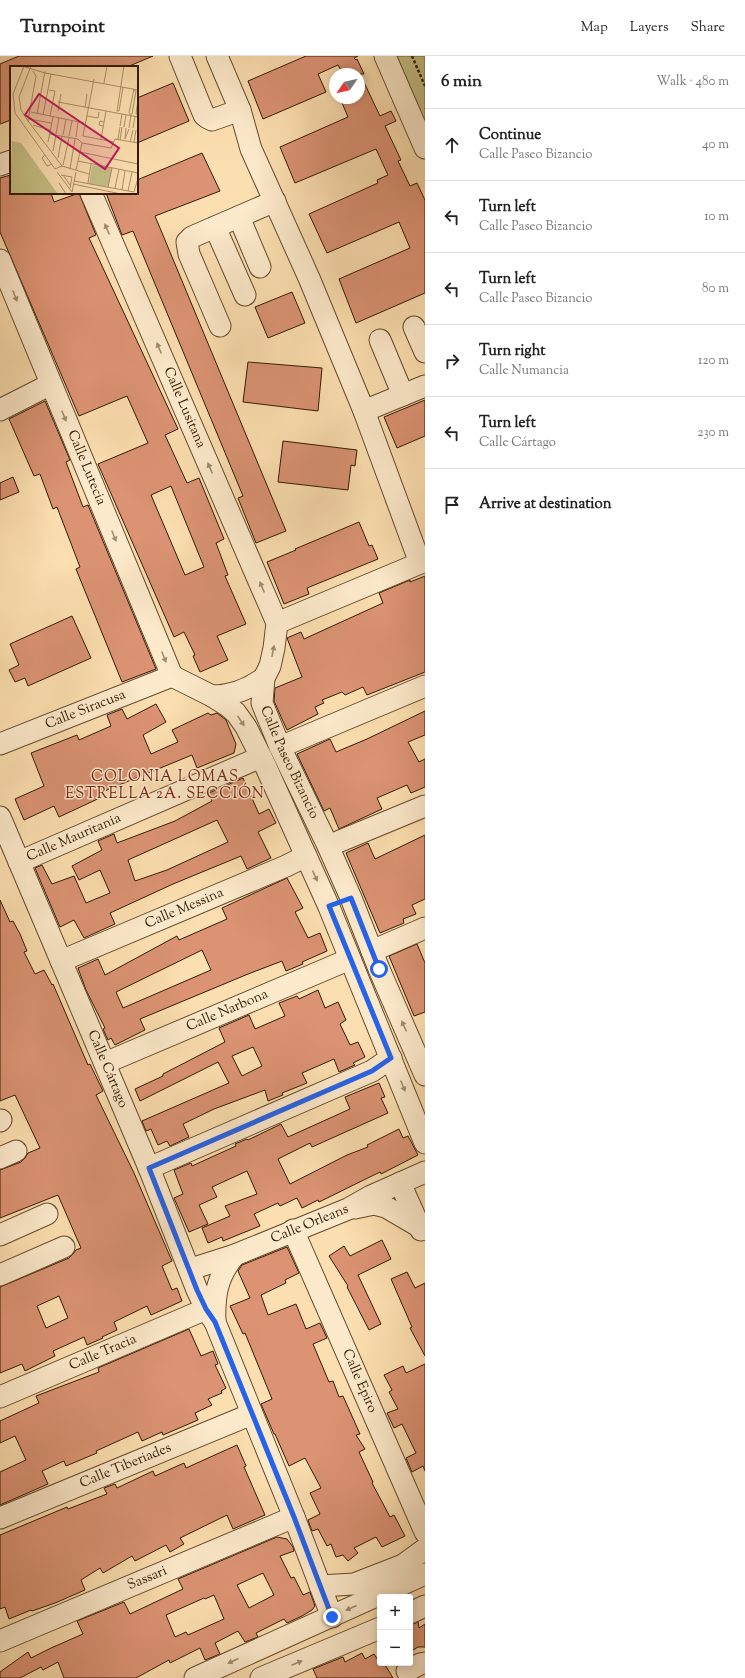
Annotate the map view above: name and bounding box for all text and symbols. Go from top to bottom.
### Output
text: Turnpoint [20,14,105,41]
text: Map [581,18,608,38]
text: Layers [630,18,668,38]
text: Share [690,18,725,38]
inset map [10,66,138,194]
north arrow [329,68,365,104]
text: 6 min [441,70,482,94]
text: Walk · 480 m [656,73,729,91]
text: Continue [479,125,541,146]
icon: ahead [441,134,463,156]
text: 40 m [702,136,729,154]
text: Calle Paseo Bizancio [479,146,592,164]
text: Turn left [479,197,536,218]
icon: left [441,206,463,228]
text: 10 m [704,208,729,226]
text: Calle Paseo Bizancio [479,218,592,236]
one-way arrow [104,223,110,235]
text: Turn left [479,269,536,290]
icon: left [441,278,463,300]
text: 80 m [702,280,729,298]
one-way arrow [12,290,18,302]
text: Calle Paseo Bizancio [479,290,592,308]
text: Turn right [479,341,545,362]
one-way arrow [155,342,161,354]
icon: right [441,350,463,372]
text: 120 m [698,352,729,370]
text: Calle Numancia [479,362,569,380]
street label: Calle Lusitana [158,364,211,452]
one-way arrow [62,411,68,423]
text: Turn left [479,413,536,434]
icon: left [441,422,463,444]
text: 230 m [697,424,729,442]
street label: Calle Lutecia [62,427,111,509]
text: Calle Cártago [479,434,556,452]
one-way arrow [207,462,213,473]
icon: arrive [441,494,463,516]
text: Arrive at destination [479,494,612,515]
one-way arrow [111,531,117,542]
one-way arrow [258,581,264,593]
one-way arrow [271,645,277,657]
one-way arrow [161,651,167,663]
street label: Calle Siracusa [42,685,129,735]
street label: Calle Paseo Bizancio [254,703,324,823]
one-way arrow [238,715,245,726]
district label: COLONIA LOMAS ESTRELLA 2A. SECCIÓN [65,767,265,805]
street label: Calle Mauritania [24,809,125,867]
one-way arrow [312,870,318,881]
street label: Calle Messina [142,883,227,934]
route start [370,960,388,978]
street label: Calle Narbona [183,985,272,1037]
one-way arrow [401,1020,407,1032]
street label: Calle Cártago [82,1027,133,1112]
one-way arrow [400,1081,406,1093]
street label: Calle Orleans [268,1200,352,1249]
street label: Calle Tracia [66,1330,140,1376]
street label: Calle Epiro [336,1346,382,1417]
street label: Calle Tiberiades [77,1438,174,1494]
street label: Sassari [124,1562,170,1596]
map controls [377,1594,413,1666]
button: + [377,1594,413,1630]
one-way arrow [346,1605,357,1611]
route end [323,1608,341,1626]
button: − [377,1630,413,1666]
one-way arrow [227,1658,238,1664]
one-way arrow [291,1660,302,1666]

